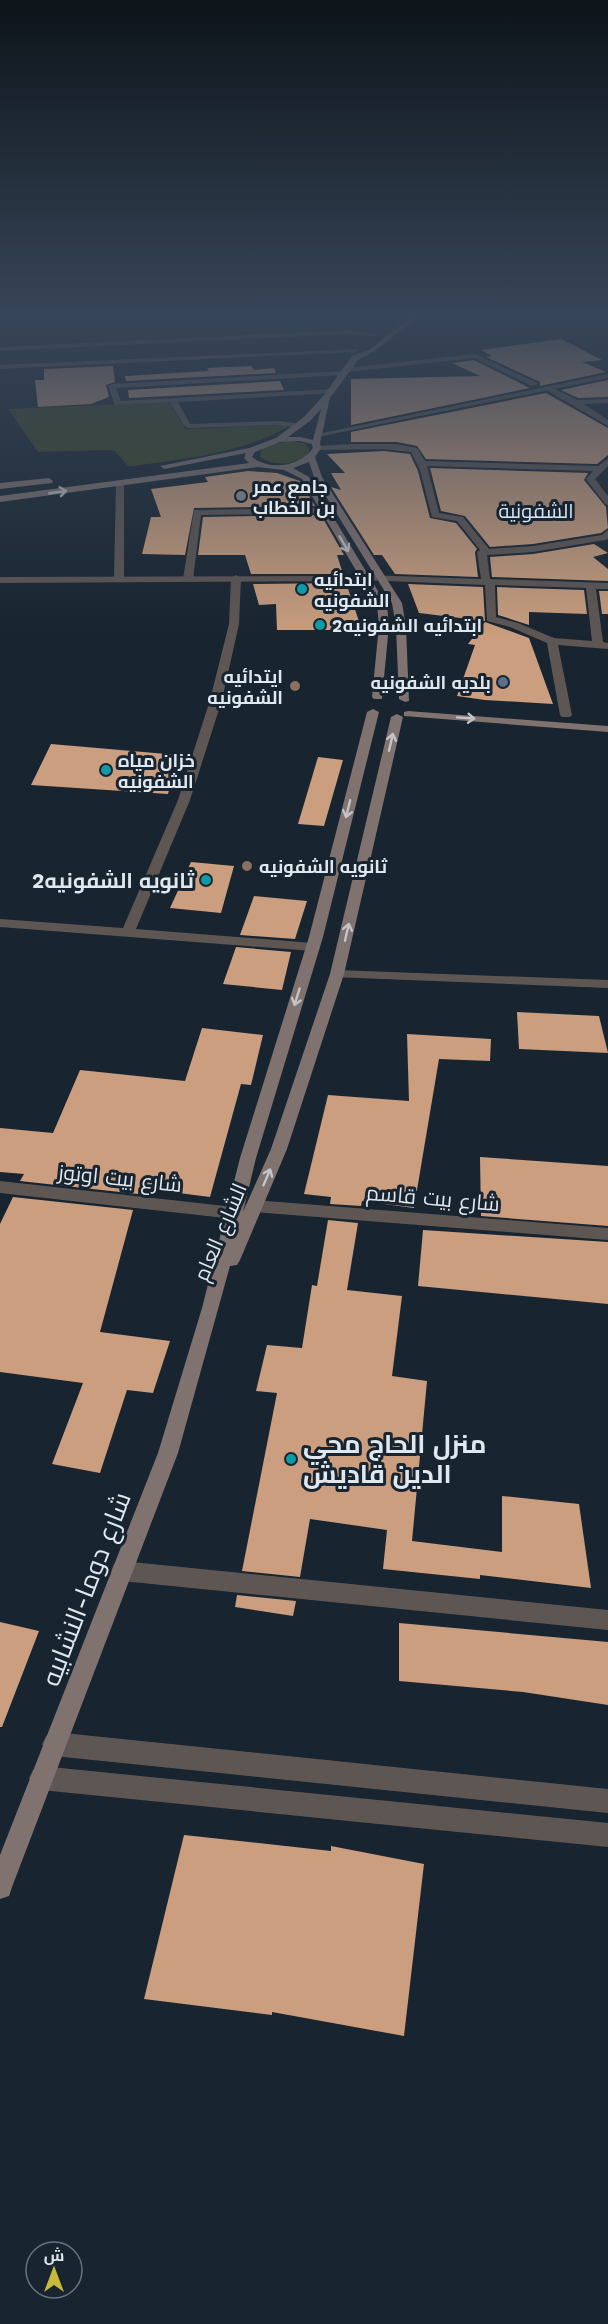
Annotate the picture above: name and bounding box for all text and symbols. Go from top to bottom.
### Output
place label: جامع عمر بن الخطاب [252,476,335,519]
one-way arrow [48,486,67,497]
marker: جامع عمر بن الخطاب [234,489,248,503]
district label: الشفونية [498,499,574,523]
one-way arrow [339,535,351,552]
place label: ابتدائيه الشفونيه [314,569,390,612]
marker: ابتدائيه الشفونيه [295,582,309,596]
place label: ابتدائيه الشفونيه2 [332,615,482,637]
marker: ابتدائيه الشفونيه2 [313,618,327,632]
place label: ايتدائيه الشفونيه [207,666,283,709]
place label: بلديه الشفونيه [371,672,491,694]
marker: بلديه الشفونيه [496,675,510,689]
marker: ايتدائيه الشفونيه [288,679,302,693]
one-way arrow [456,713,476,724]
one-way arrow [386,732,397,752]
place label: خزان مياه الشفونيه [118,750,195,793]
marker: خزان مياه الشفونيه [99,763,113,777]
one-way arrow [342,799,354,818]
place label: ثانويه الشفونيه [259,856,387,878]
marker: ثانويه الشفونيه [240,859,254,873]
place label: ثانويه الشفونيه2 [32,868,194,894]
marker: ثانويه الشفونيه2 [199,873,213,887]
one-way arrow [342,922,353,942]
one-way arrow [291,987,302,1006]
street label: شارع بيت اوتوز [56,1159,183,1199]
one-way arrow [262,1168,273,1186]
street label: الشارع العام [188,1179,254,1286]
street label: شارع بيت قاسم [365,1180,501,1218]
place label: منزل الحاج محي الدين قاديش [303,1429,487,1490]
marker: منزل الحاج محي الدين قاديش [284,1452,298,1466]
street label: شارع دوما-النشابيه [35,1488,139,1691]
north arrow [24,2240,84,2300]
text: ش [44,2246,64,2265]

